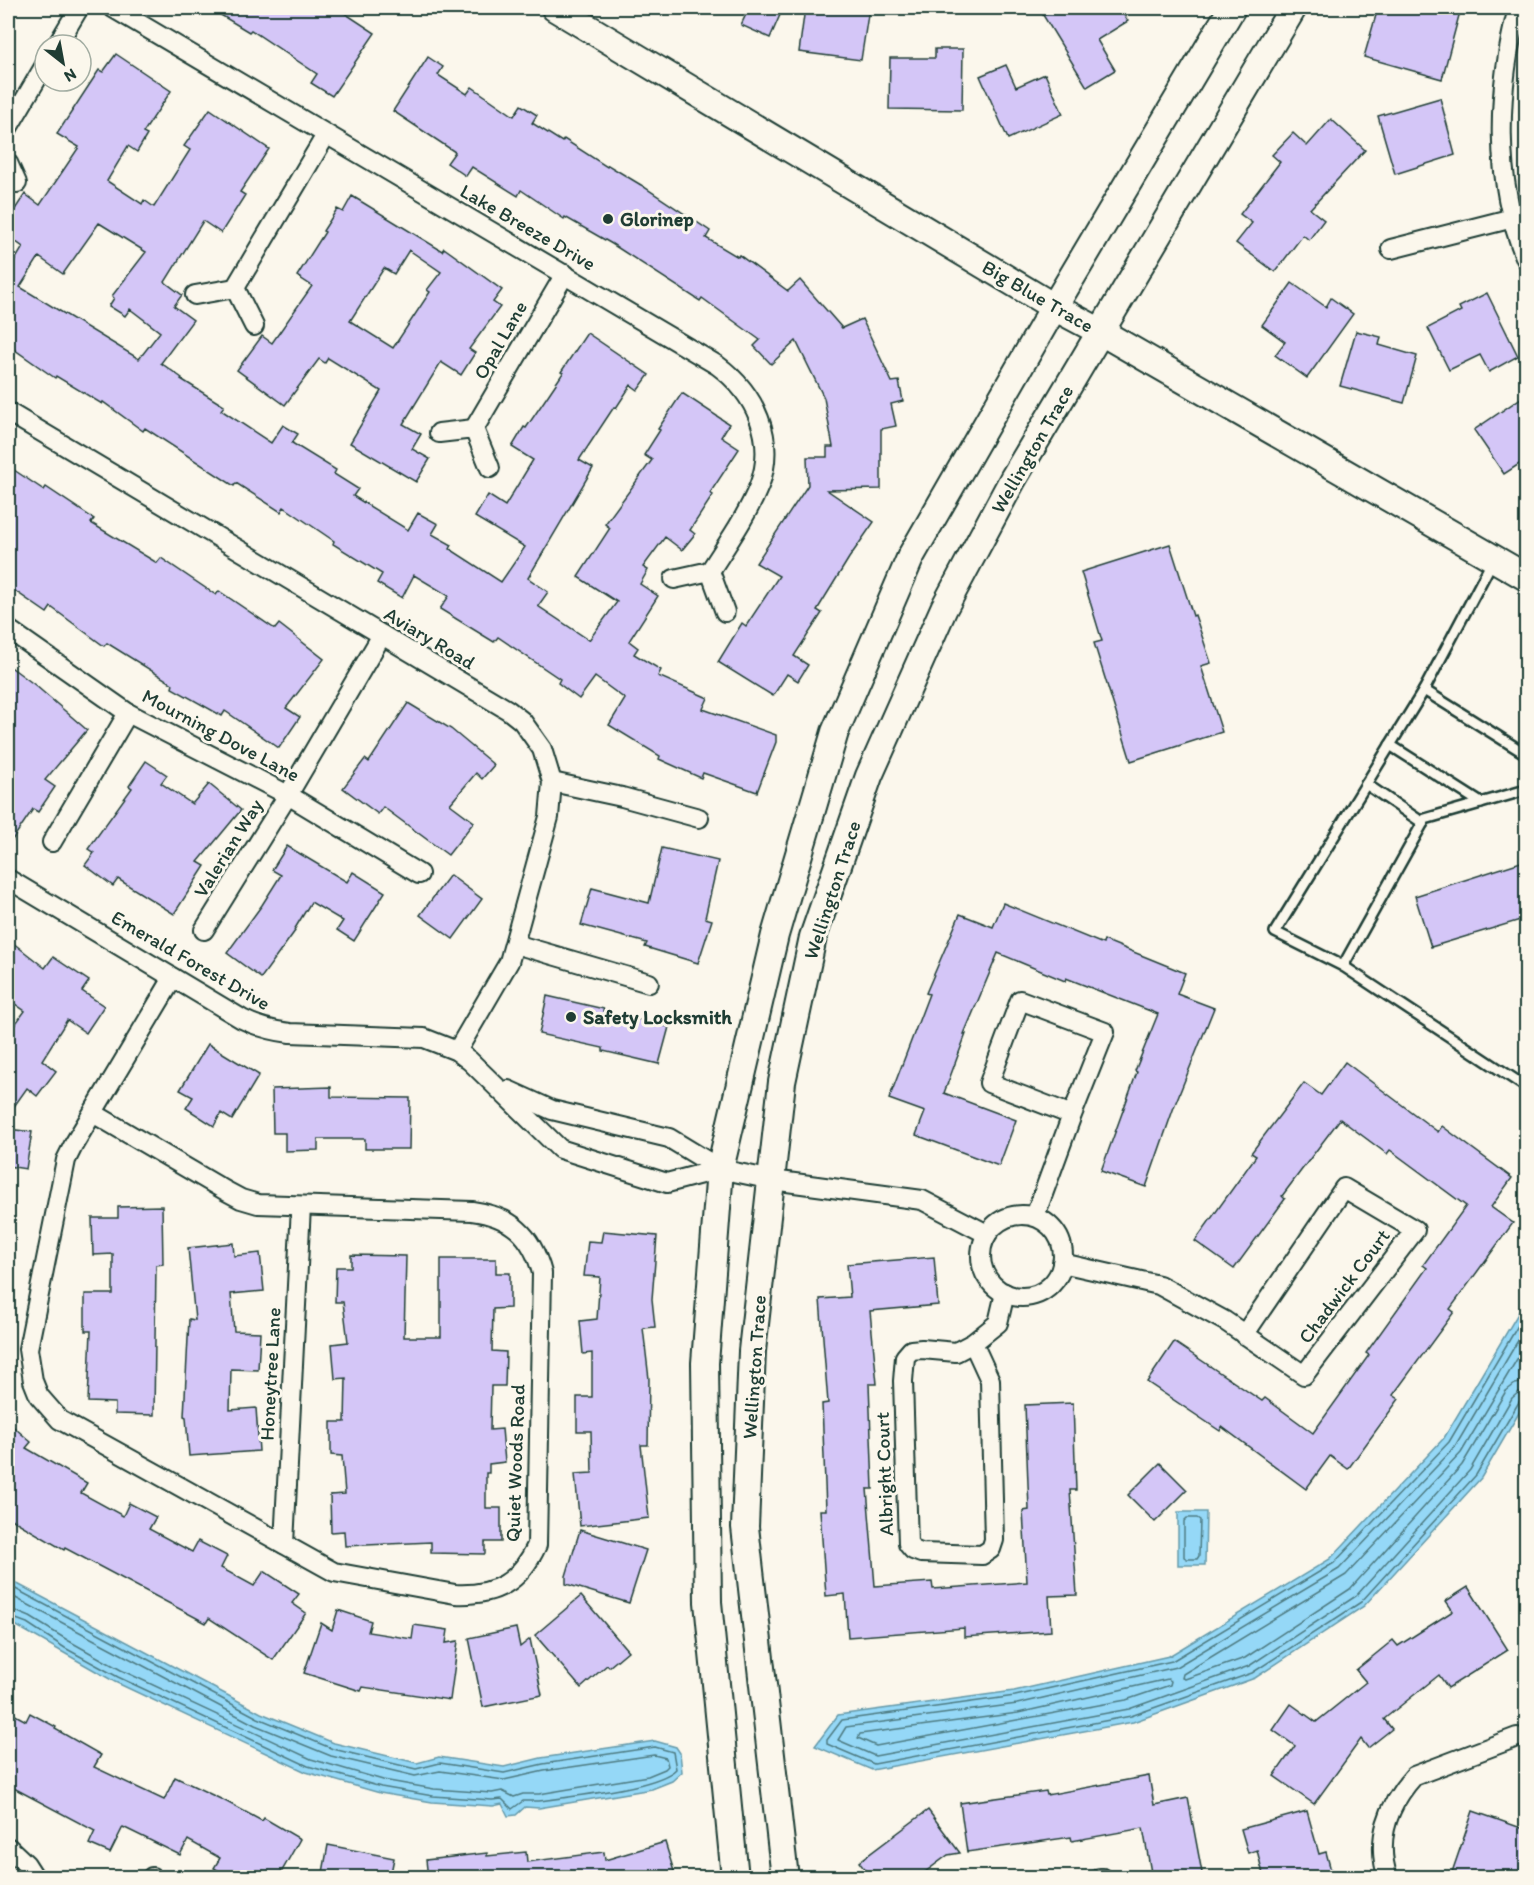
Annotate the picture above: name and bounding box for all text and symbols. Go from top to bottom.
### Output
north arrow [33,33,93,93]
text: N [61,65,80,86]
street label: Lake Breeze Drive [456,178,600,276]
place label: Glorinep [620,207,694,232]
marker: Glorinep [601,212,615,226]
street label: Big Blue Trace [978,254,1098,338]
street label: Opal Lane [468,297,532,383]
street label: Wellington Trace [986,381,1078,517]
street label: Aviary Road [380,601,480,675]
street label: Mourning Dove Lane [138,683,304,787]
street label: Valerian Way [188,794,268,902]
street label: Wellington Trace [798,818,866,962]
street label: Emerald Forest Drive [107,905,275,1015]
place label: Safety Locksmith [583,1005,732,1030]
marker: Safety Locksmith [564,1010,578,1024]
street label: Chadwick Court [1293,1224,1395,1348]
street label: Wellington Trace [737,1294,771,1440]
street label: Honeytree Lane [255,1307,285,1441]
street label: Quiet Woods Road [500,1384,530,1542]
street label: Albright Court [870,1411,898,1536]

